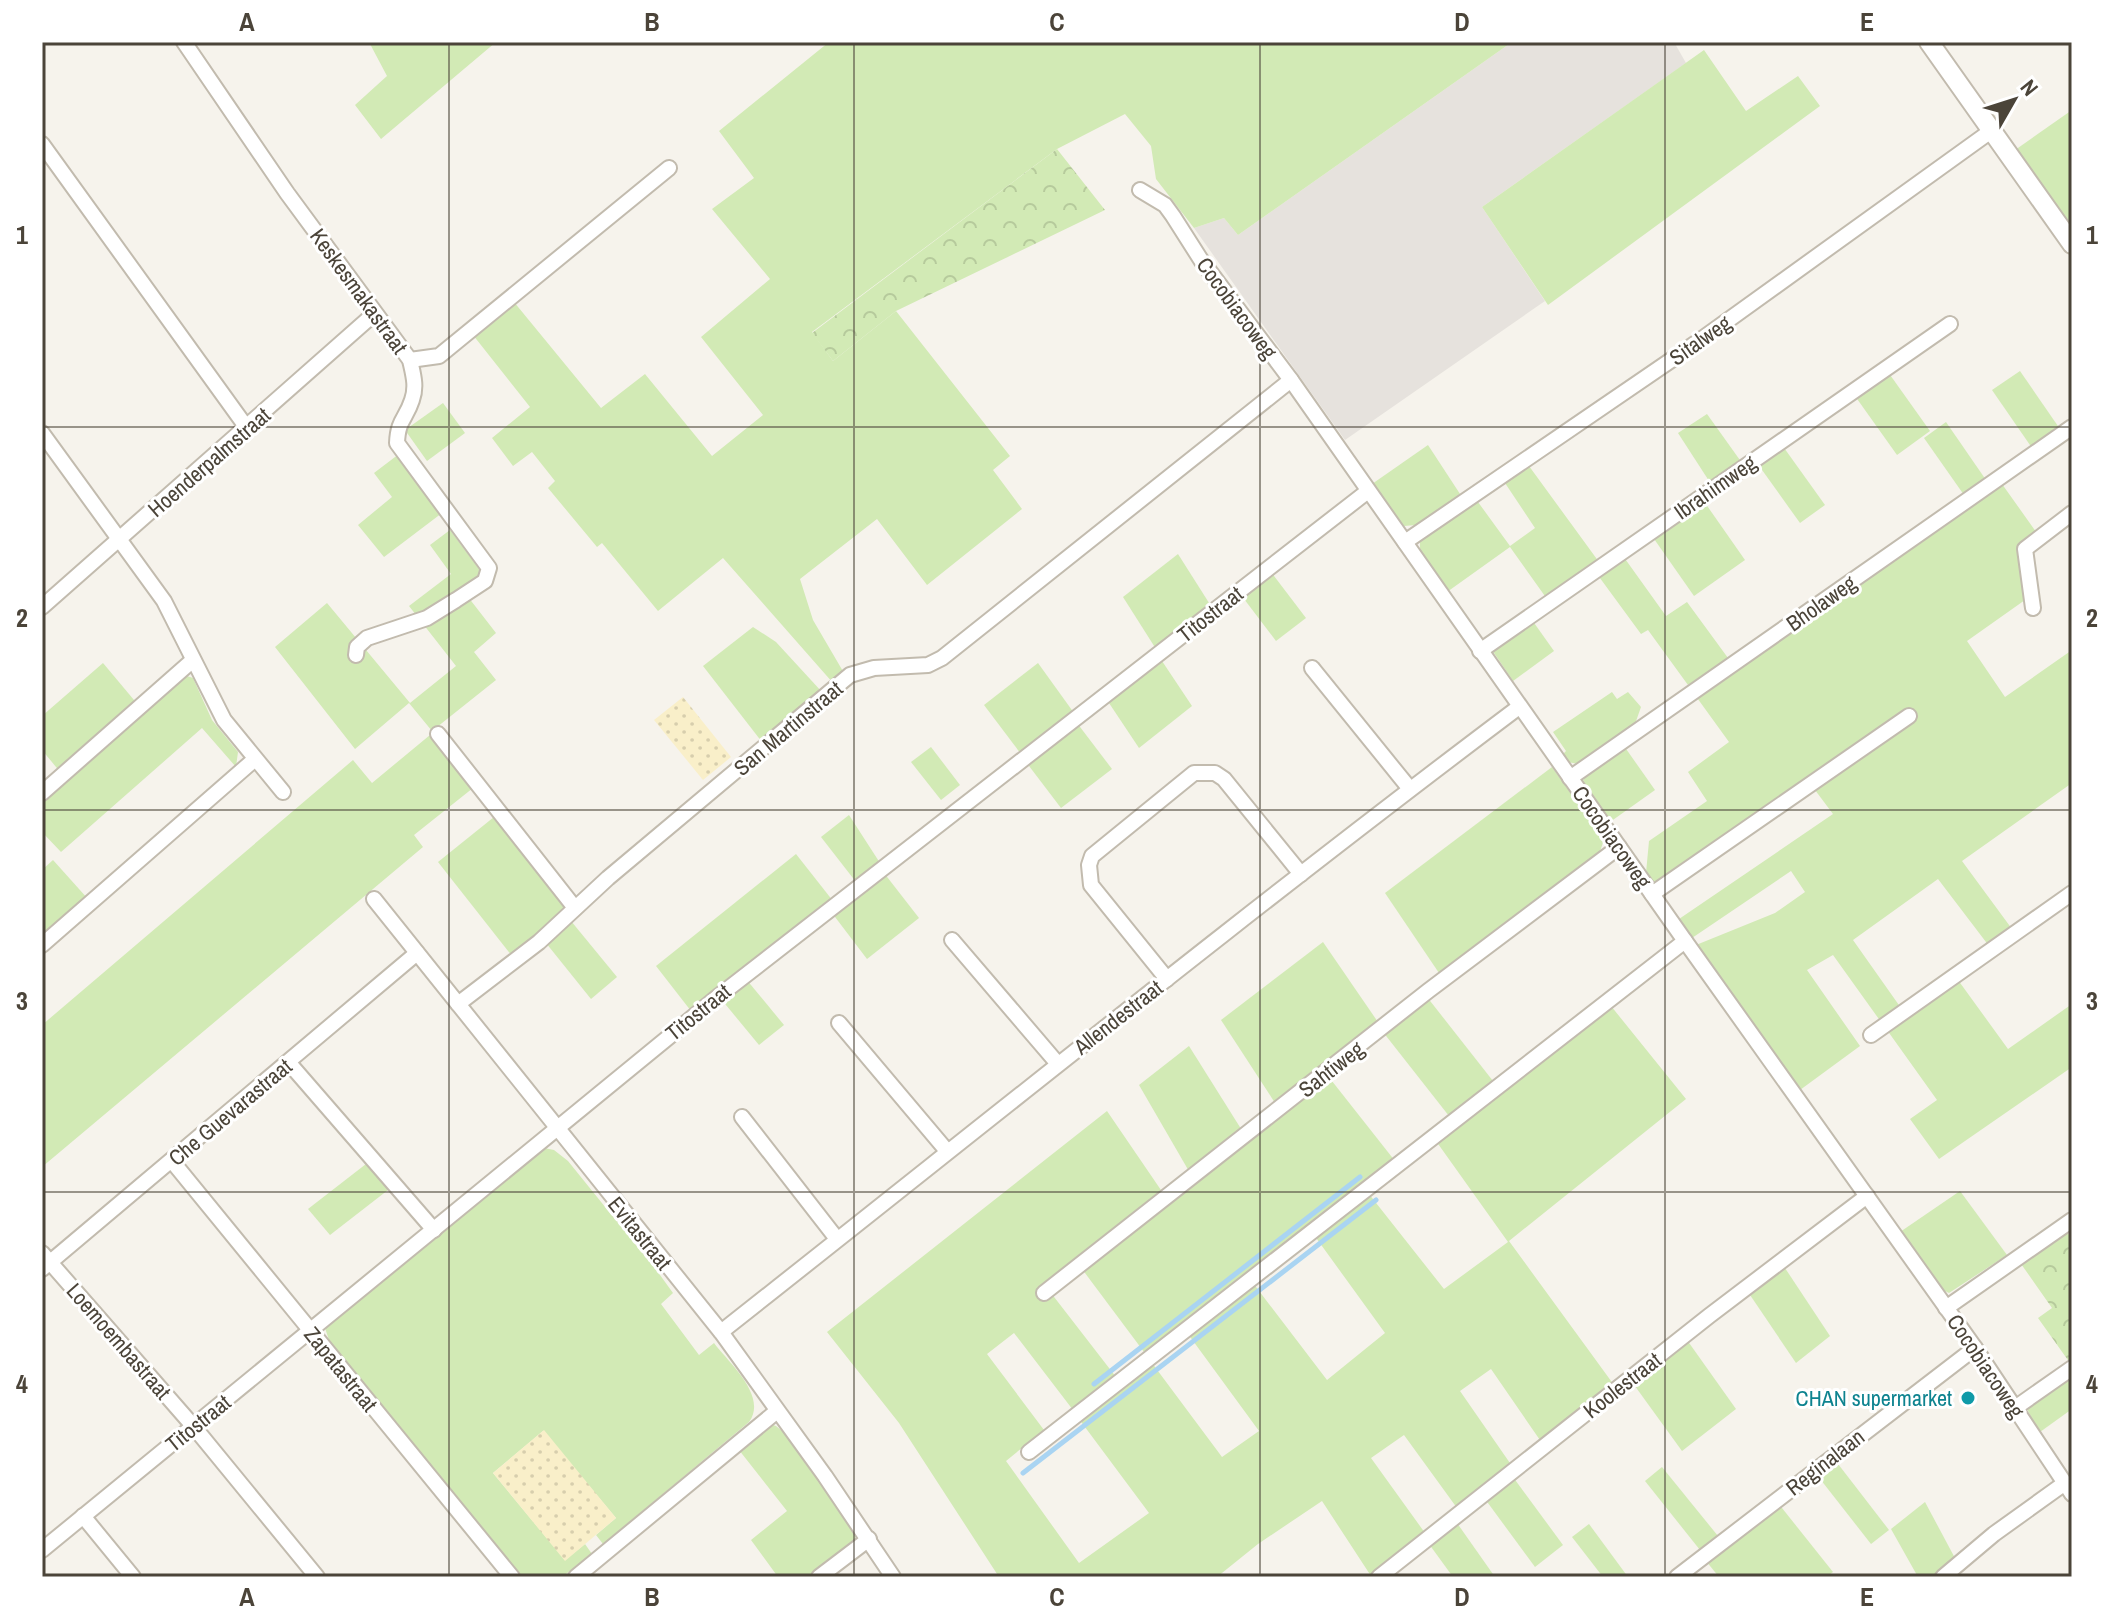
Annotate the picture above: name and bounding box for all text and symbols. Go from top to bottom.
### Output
text: A [239,4,255,39]
text: B [644,4,660,39]
text: C [1049,4,1065,39]
text: D [1454,4,1470,39]
text: E [1860,4,1874,39]
north arrow [1974,60,2054,140]
text: N [2014,73,2045,102]
text: 1 [16,217,28,252]
text: 1 [2086,217,2098,252]
street label: Keskesmakastraat [303,222,415,360]
street label: Cocobiacoweg [1190,251,1284,365]
street label: Sitalweg [1663,308,1737,372]
street label: Hoenderpalmstraat [141,400,277,524]
street label: Ibrahimweg [1668,448,1762,526]
street label: Bholaweg [1780,568,1862,638]
street label: Titostraat [1171,579,1249,649]
text: 2 [16,600,28,635]
text: 2 [2086,600,2098,635]
street label: San Martinstraat [727,674,849,782]
street label: Cocobiacoweg [1565,780,1659,894]
street label: Allendestraat [1066,973,1169,1062]
street label: Titostraat [659,976,737,1048]
text: 3 [16,983,28,1018]
text: 3 [2086,983,2098,1018]
street label: Sahtiweg [1292,1034,1370,1104]
street label: Che Guevarastraat [162,1052,298,1172]
street label: Evitastraat [601,1190,679,1276]
street label: Loemoembastraat [60,1276,178,1406]
street label: Cocobiacoweg [1940,1308,2032,1424]
street label: Zapatastraat [297,1320,385,1418]
street label: Koolestraat [1577,1345,1667,1425]
text: 4 [16,1366,28,1401]
text: 4 [2086,1366,2098,1401]
place label: CHAN supermarket [1796,1383,1952,1413]
street label: Titostraat [159,1387,237,1459]
marker: CHAN supermarket [1959,1389,1977,1407]
street label: Reginalaan [1779,1422,1871,1502]
text: A [239,1579,255,1614]
text: B [644,1579,660,1614]
text: C [1049,1579,1065,1614]
text: D [1454,1579,1470,1614]
text: E [1860,1579,1874,1614]

